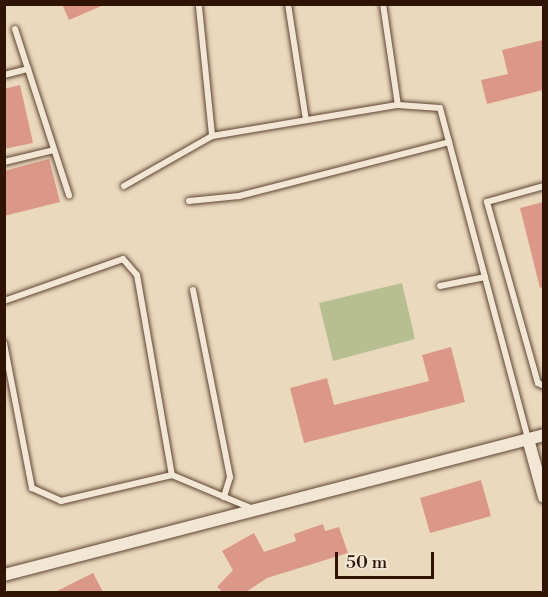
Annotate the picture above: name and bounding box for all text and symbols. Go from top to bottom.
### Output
scale bar [338,540,437,578]
text: 50 m [346,551,387,574]

